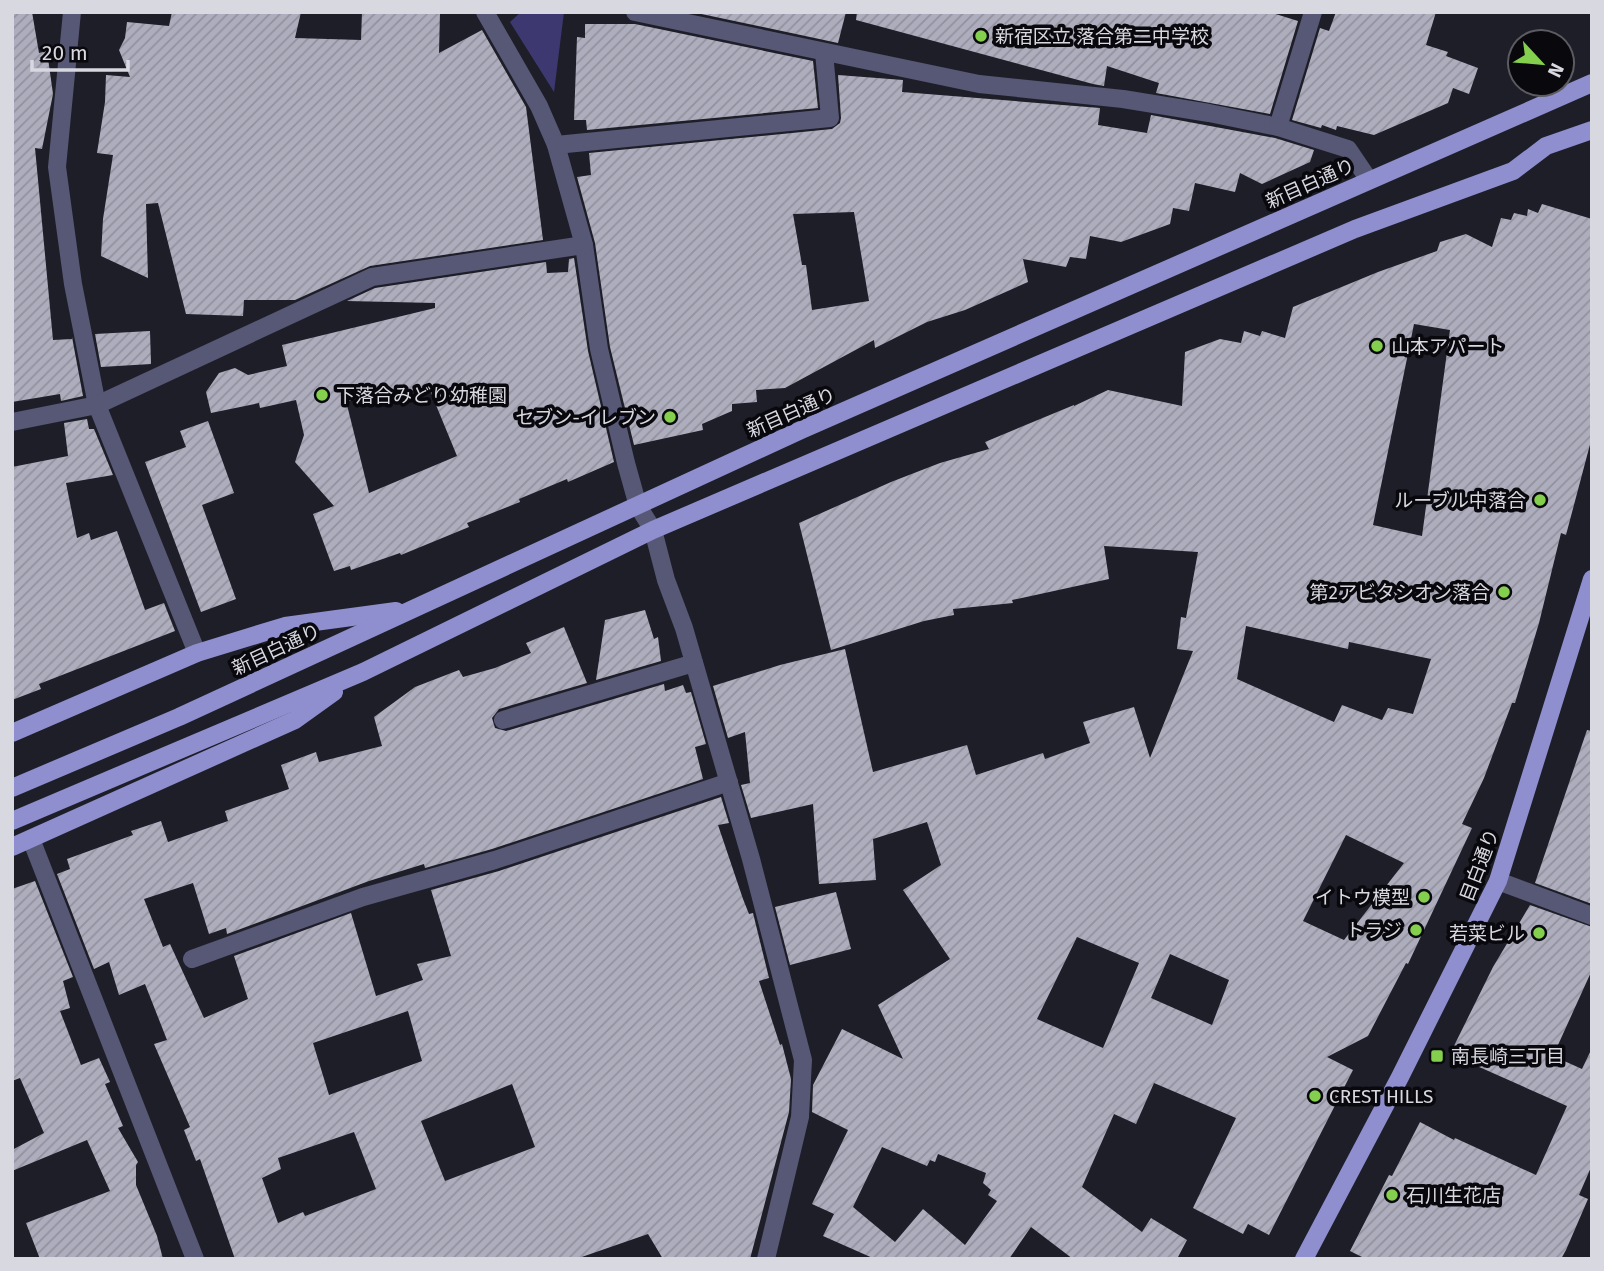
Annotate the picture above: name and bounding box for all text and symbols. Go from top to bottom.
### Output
place label: 新宿区立 落合第二中学校 [995,25,1209,48]
scale bar [32,28,128,72]
marker: 新宿区立 落合第二中学校 [973,28,989,44]
north arrow [1506,28,1576,98]
text: 20 m [42,40,88,66]
text: N [1543,60,1569,81]
street label: 新目白通り [1262,154,1358,213]
place label: 山本アパート [1391,335,1505,358]
marker: 山本アパート [1369,338,1385,354]
street label: 新目白通り [743,383,839,442]
place label: 下落合みどり幼稚園 [336,384,507,407]
marker: 下落合みどり幼稚園 [314,387,330,403]
place label: セブン-イレブン [515,406,656,429]
marker: セブン-イレブン [662,409,678,425]
place label: ルーブル中落合 [1394,489,1526,512]
marker: ルーブル中落合 [1532,492,1548,508]
place label: 第2アビタシオン落合 [1310,581,1490,604]
marker: 第2アビタシオン落合 [1496,584,1512,600]
street label: 新目白通り [228,619,324,680]
street label: 目白通り [1455,826,1504,905]
place label: イトウ模型 [1315,886,1410,909]
marker: イトウ模型 [1416,889,1432,905]
place label: トラジ [1345,919,1402,942]
marker: トラジ [1408,922,1424,938]
place label: 若菜ビル [1449,922,1525,945]
marker: 若菜ビル [1531,925,1547,941]
place label: 南長崎三丁目 [1451,1045,1565,1068]
marker: 南長崎三丁目 [1429,1048,1445,1064]
place label: CREST HILLS [1329,1085,1433,1108]
marker: CREST HILLS [1307,1088,1323,1104]
place label: 石川生花店 [1406,1184,1501,1207]
marker: 石川生花店 [1384,1187,1400,1203]

